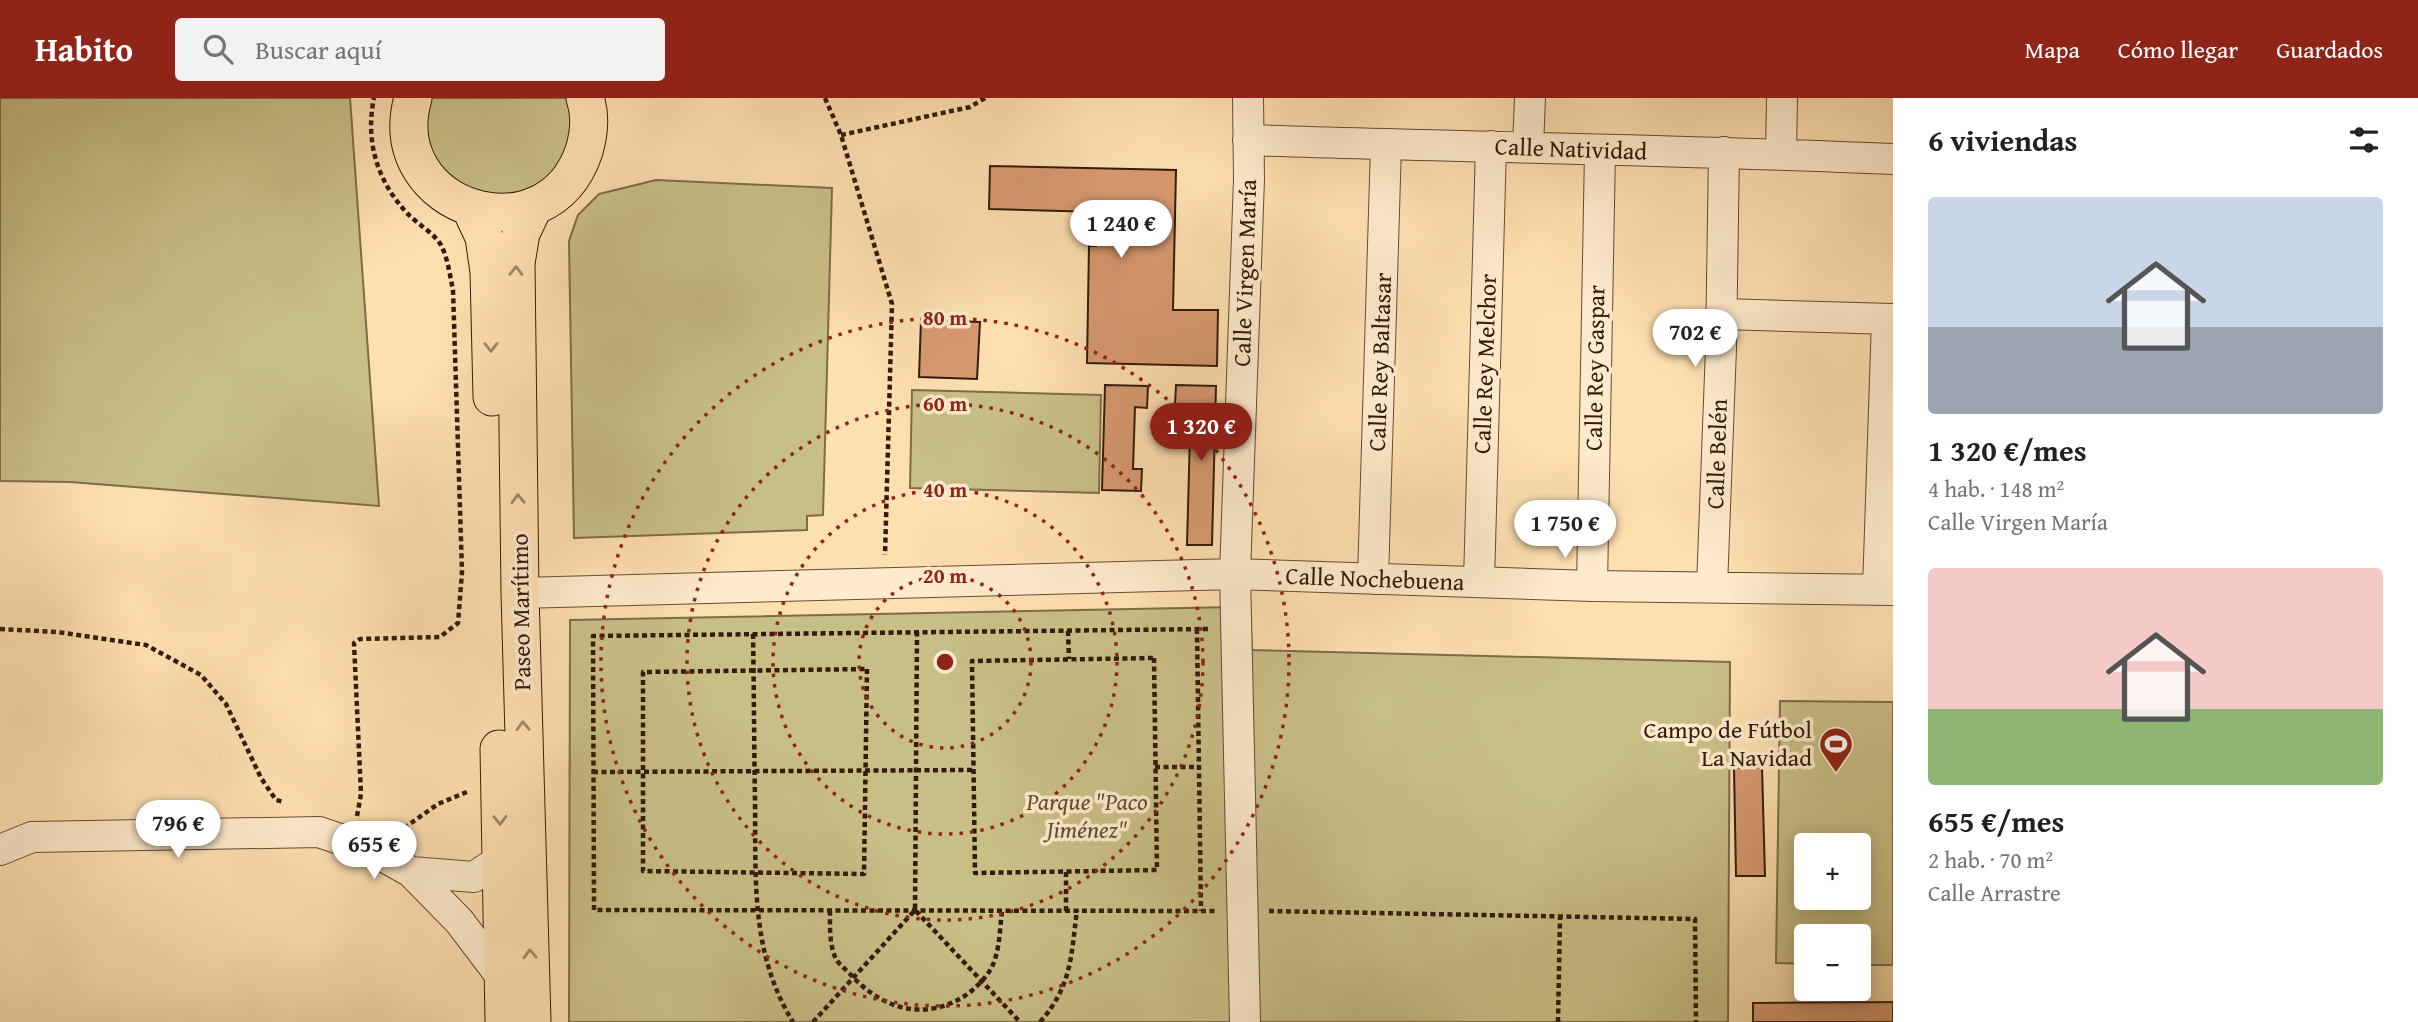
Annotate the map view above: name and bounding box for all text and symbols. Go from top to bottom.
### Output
search box [175,18,665,81]
text: Habito [35,25,133,73]
icon: search [199,30,237,68]
text: Buscar aquí [255,30,382,69]
text: Mapa [2024,32,2080,67]
text: Cómo llegar [2118,32,2238,67]
text: Guardados [2276,32,2383,67]
text: 6 viviendas [1928,118,2077,162]
icon: filters [2345,121,2383,159]
street label: Calle Natividad [1494,128,1648,169]
street label: Calle Virgen María [1224,178,1265,367]
pin: 1 240 € [1056,200,1186,260]
text: 1 240 € [1086,206,1156,239]
icon: home [2093,243,2219,369]
one-way arrow [508,266,524,276]
street label: Calle Rey Baltasar [1359,272,1400,452]
street label: Calle Rey Melchor [1464,273,1505,455]
street label: Calle Rey Gaspar [1576,285,1613,451]
text: 80 m [923,302,967,333]
pin: 702 € [1646,310,1744,369]
text: 702 € [1669,315,1721,348]
one-way arrow [483,343,499,353]
text: 60 m [923,388,967,419]
street label: Calle Belén [1697,398,1736,510]
pin: 1 320 € [1136,404,1266,463]
text: 1 320 € [1166,409,1236,442]
text: 1 320 €/mes [1928,428,2087,472]
text: 4 hab. · 148 m² [1928,472,2064,505]
text: 40 m [923,474,967,505]
one-way arrow [511,493,526,504]
pin: 1 750 € [1500,500,1630,560]
text: Calle Virgen María [1928,505,2108,538]
text: 1 750 € [1530,506,1600,539]
street label: Paseo Marítimo [502,533,539,691]
street label: Calle Nochebuena [1285,558,1466,599]
text: 20 m [923,560,967,591]
icon: home [2093,614,2219,740]
centre of rings [933,650,957,674]
place label: Campo de Fútbol La Navidad [1644,712,1812,775]
one-way arrow [516,721,531,732]
sports icon: Campo de Fútbol La Navidad [1817,725,1855,774]
park label: Parque "Paco Jiménez" [1025,784,1148,847]
text: 655 €/mes [1928,799,2064,843]
pin: 796 € [129,800,227,860]
text: 796 € [152,806,204,839]
one-way arrow [492,815,508,826]
pin: 655 € [325,822,423,881]
text: 655 € [348,827,400,860]
map controls [1794,833,1871,1001]
button: + [1794,833,1871,910]
text: 2 hab. · 70 m² [1928,843,2053,876]
text: Calle Arrastre [1928,876,2061,909]
button: − [1794,924,1871,1001]
one-way arrow [522,948,537,959]

